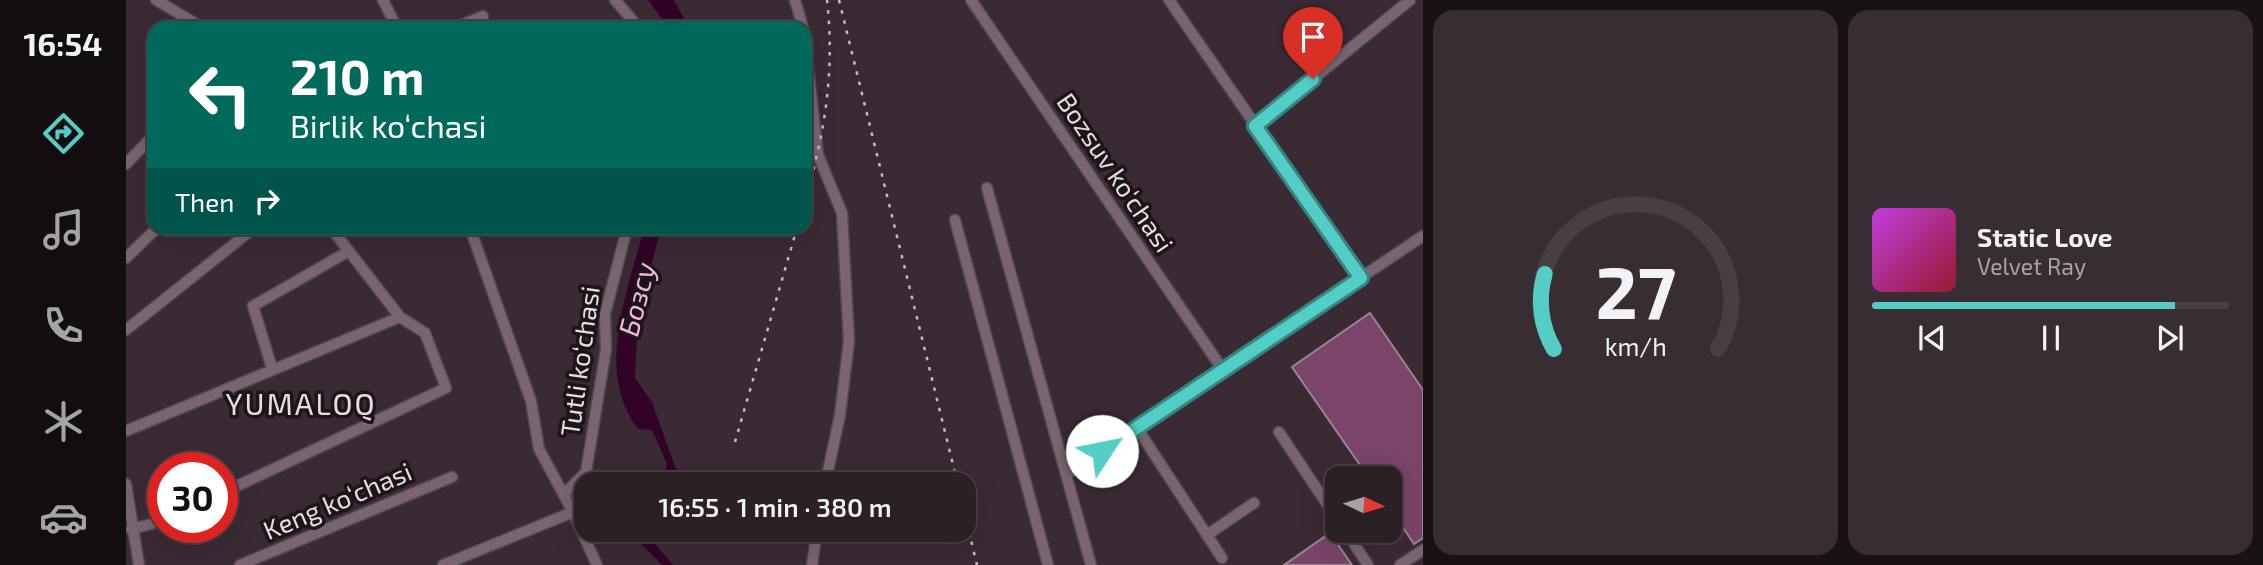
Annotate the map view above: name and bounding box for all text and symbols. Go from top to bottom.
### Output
pin [1283,7,1343,79]
icon: arrive [1294,18,1332,56]
text: 16:54 [24,24,102,62]
text: 210 m [290,46,424,105]
icon: left [175,49,266,140]
street label: Bozsuv ko‘chasi [1051,87,1181,257]
text: Birlik ko‘chasi [290,106,487,144]
icon: directions [39,109,88,158]
icon: right [248,182,286,220]
text: Then [175,186,234,217]
icon: music [39,205,88,254]
text: Static Love [1977,221,2113,252]
text: 27 [1595,246,1676,334]
text: Velvet Ray [1977,252,2086,280]
water label: Бозсу [610,258,662,340]
street label: Tutli ko‘chasi [553,284,605,438]
icon: phone [39,301,88,350]
icon: previous [1913,319,1951,357]
icon: pause [2032,319,2070,357]
icon: next [2151,319,2189,357]
text: km/h [1604,330,1667,360]
district label: YUMALOQ [225,385,377,421]
icon: climate [39,397,88,446]
position arrow [1065,414,1139,488]
speed limit sign: 30 [147,452,238,543]
street label: Keng ko‘chasi [258,455,416,545]
north arrow [1325,466,1402,542]
map controls [1325,466,1402,543]
text: 16:55 · 1 min · 380 m [658,491,892,522]
icon: car [39,493,88,542]

